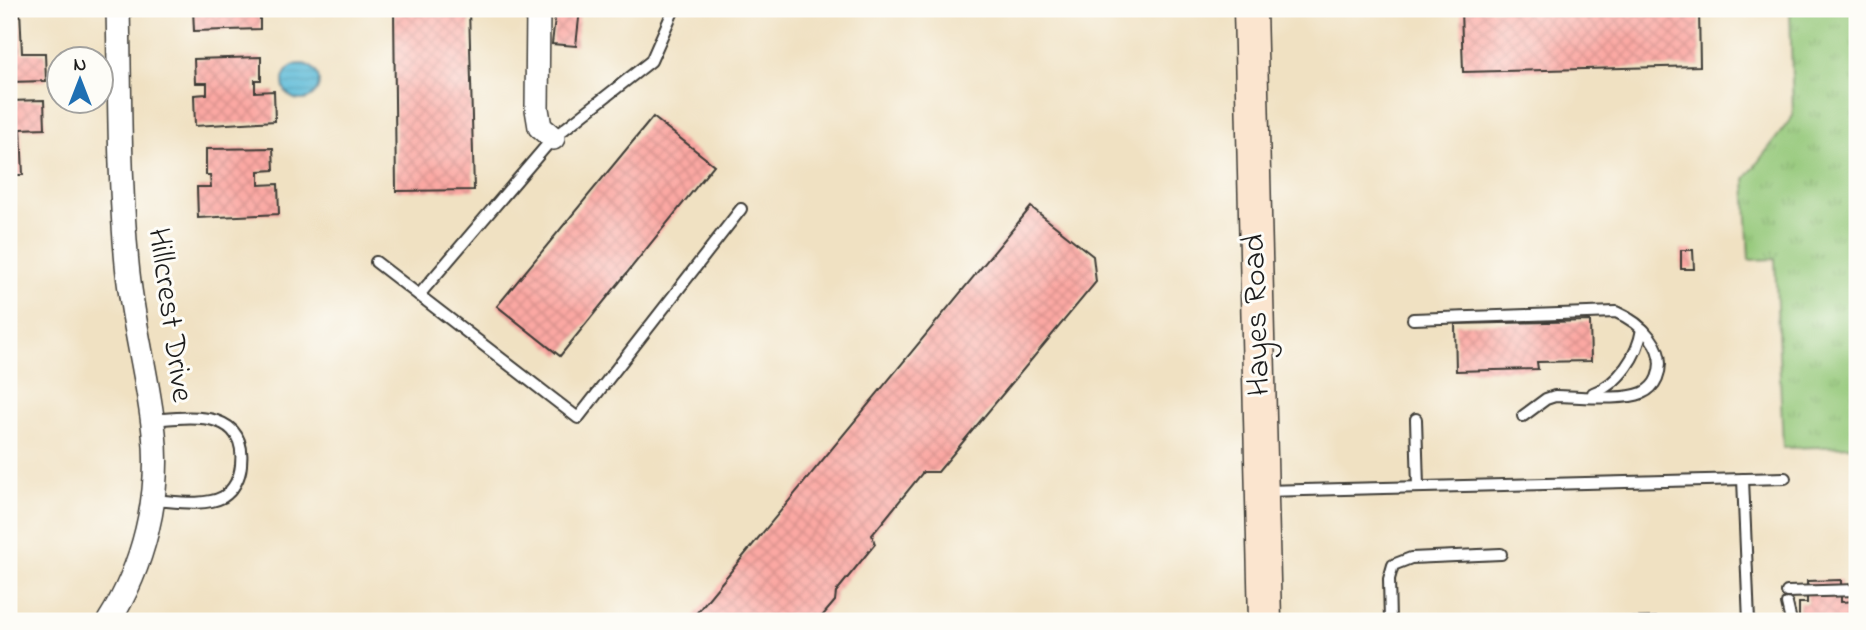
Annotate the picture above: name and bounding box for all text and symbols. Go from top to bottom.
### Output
north arrow [46,46,116,116]
text: N [74,52,87,79]
street label: Hillcrest Drive [134,225,205,406]
street label: Hayes Road [1232,233,1284,397]

